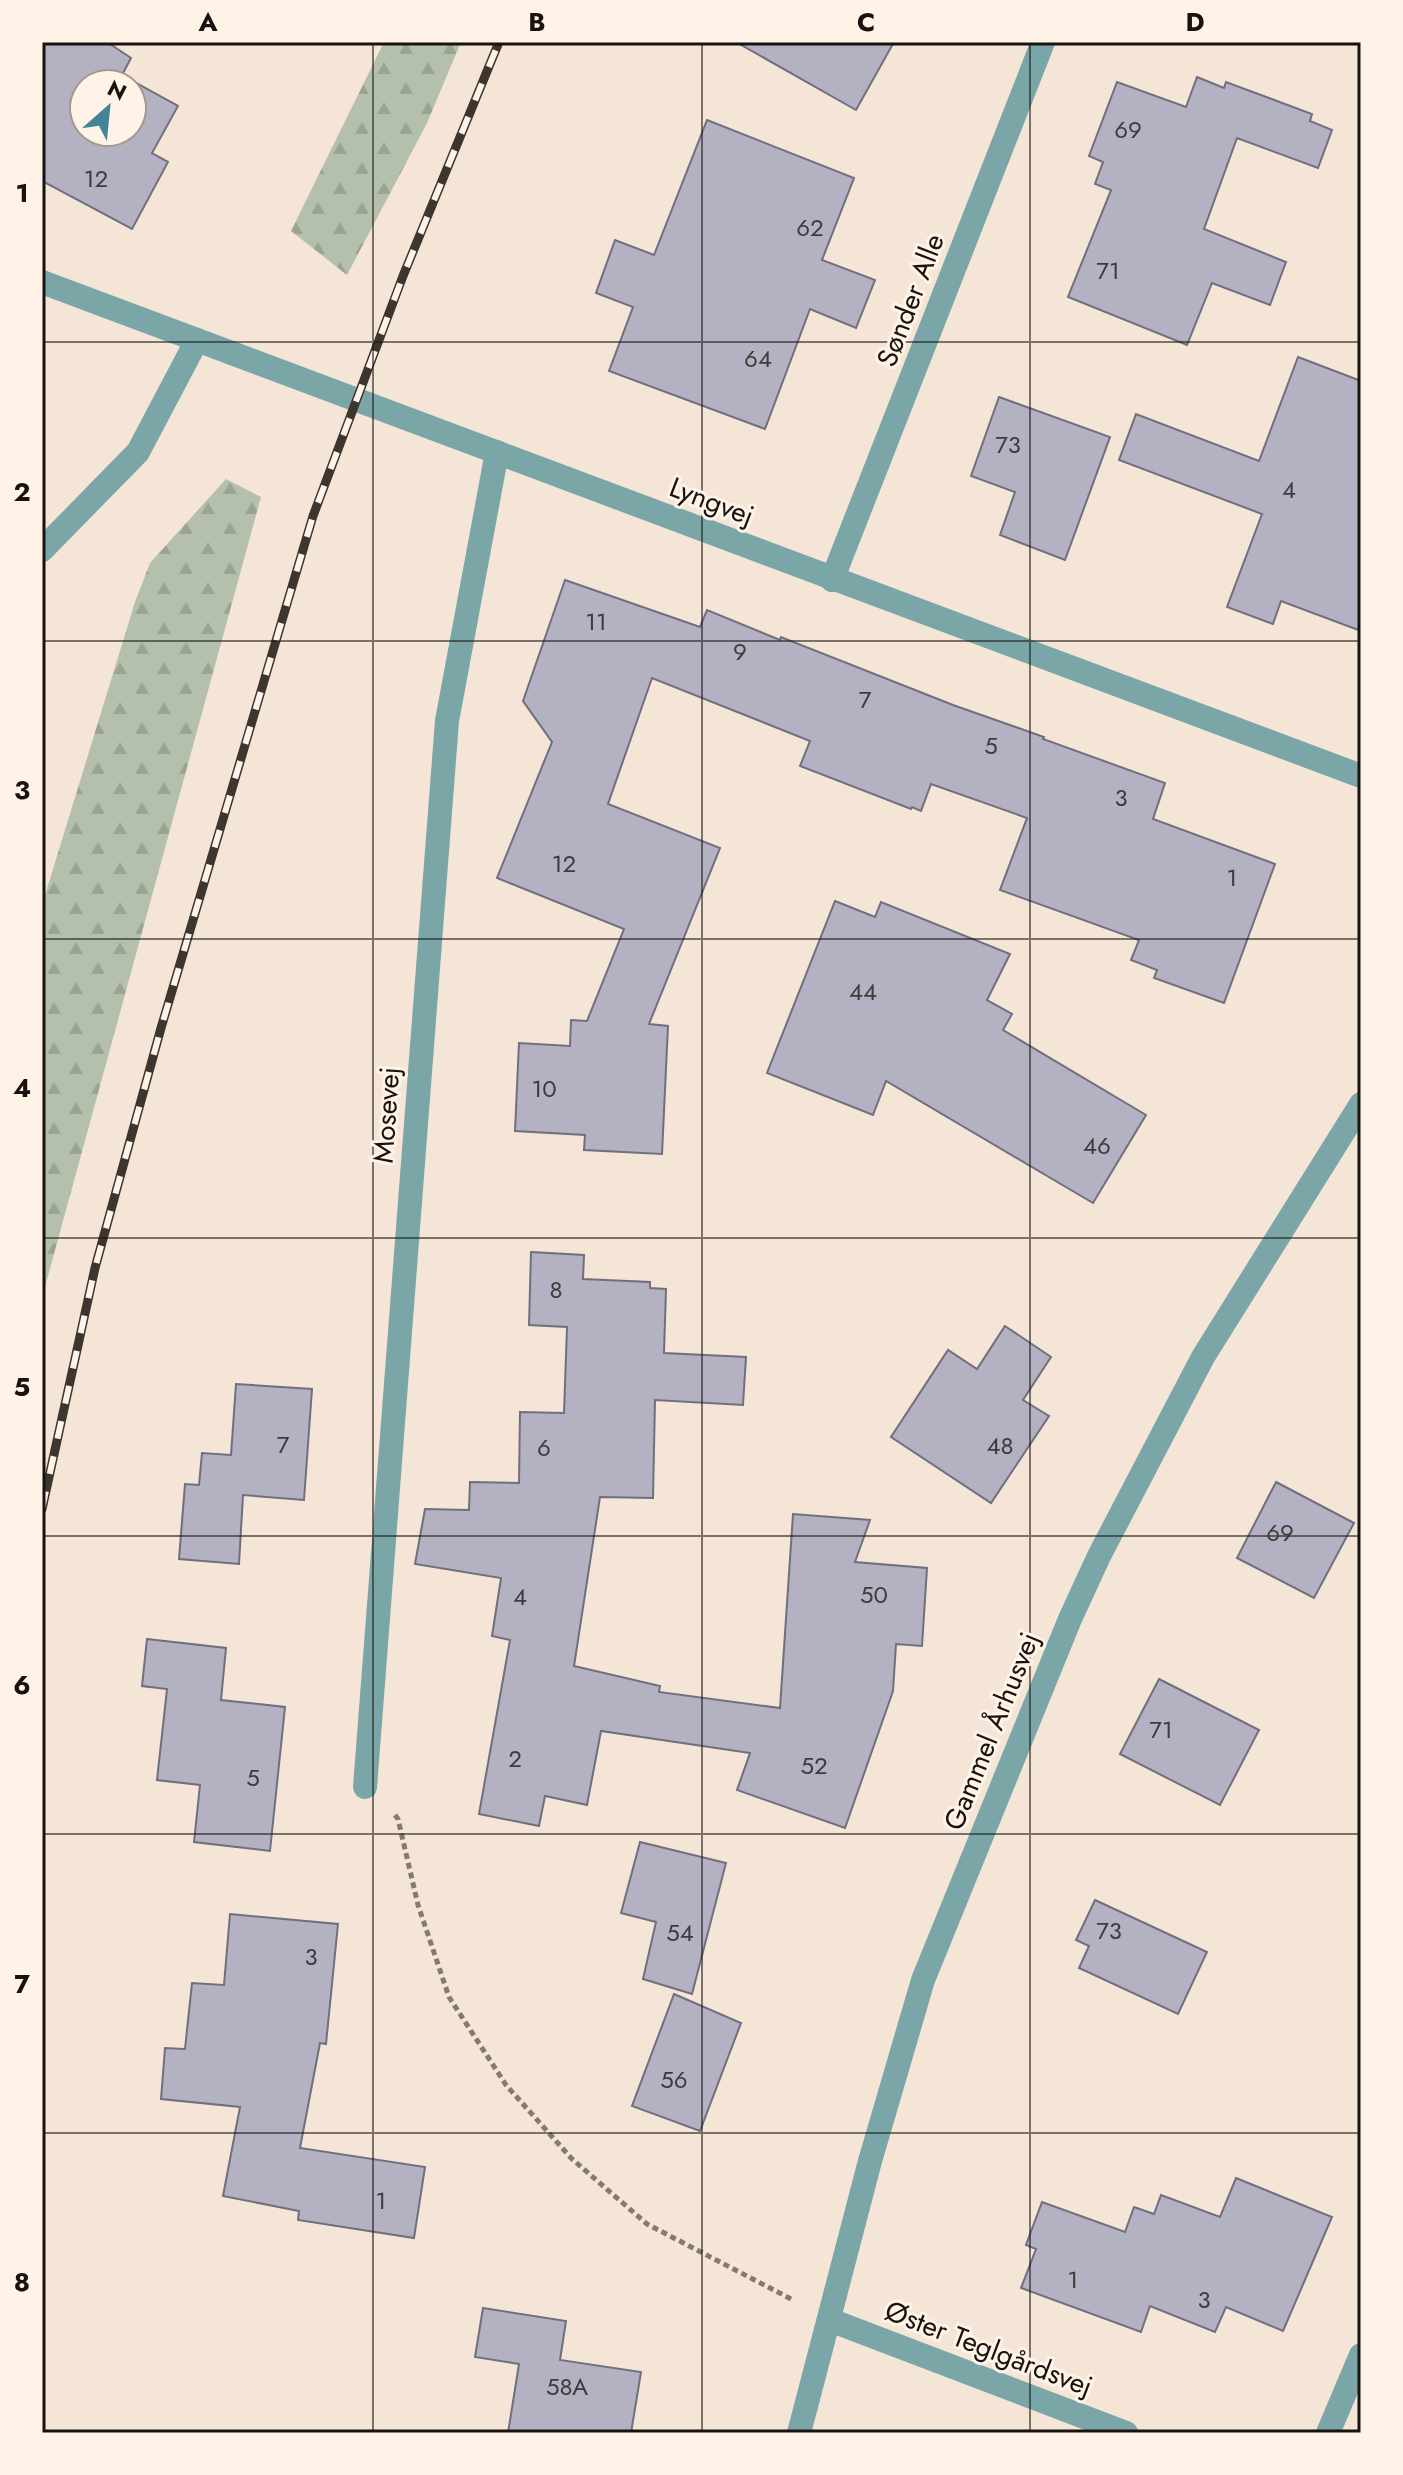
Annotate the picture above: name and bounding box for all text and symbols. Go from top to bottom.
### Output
text: A [197,3,218,41]
text: B [528,3,546,41]
text: C [857,3,875,41]
text: D [1185,3,1205,41]
north arrow [68,68,148,148]
text: N [102,72,132,108]
house number: 69 [1114,112,1142,147]
house number: 12 [84,161,108,196]
text: 1 [15,174,29,212]
house number: 62 [796,210,824,245]
street label: Sønder Alle [866,228,955,373]
house number: 71 [1096,253,1120,288]
house number: 64 [744,341,772,376]
house number: 73 [995,427,1021,462]
street label: Lyngvej [664,467,760,536]
house number: 4 [1282,472,1296,507]
text: 2 [13,473,31,511]
house number: 11 [585,604,607,639]
house number: 9 [733,634,747,669]
house number: 7 [859,682,872,717]
house number: 5 [984,728,998,763]
text: 3 [14,771,30,809]
house number: 3 [1114,780,1128,815]
house number: 12 [552,846,576,881]
house number: 1 [1227,860,1237,895]
house number: 44 [849,974,877,1009]
street label: Mosevej [363,1065,410,1165]
text: 4 [13,1069,31,1107]
house number: 10 [531,1071,557,1106]
house number: 46 [1083,1128,1111,1163]
house number: 8 [549,1272,563,1307]
text: 5 [14,1368,30,1406]
house number: 7 [277,1427,290,1462]
house number: 48 [986,1428,1014,1463]
house number: 6 [537,1430,551,1465]
house number: 69 [1266,1515,1294,1550]
house number: 50 [860,1577,888,1612]
house number: 4 [513,1579,527,1614]
street label: Gammel Århusvej [933,1626,1050,1836]
text: 6 [13,1666,31,1704]
house number: 71 [1149,1712,1173,1747]
house number: 2 [508,1741,522,1776]
house number: 52 [800,1748,828,1783]
house number: 5 [246,1760,260,1795]
house number: 73 [1096,1913,1122,1948]
house number: 54 [666,1915,694,1950]
house number: 3 [304,1939,318,1974]
text: 7 [14,1965,30,2003]
house number: 56 [660,2062,688,2097]
house number: 1 [376,2183,386,2218]
house number: 1 [1068,2262,1078,2297]
text: 8 [14,2263,30,2301]
house number: 3 [1197,2282,1211,2317]
street label: Øster Teglgårdsvej [879,2290,1098,2407]
house number: 58A [546,2369,588,2404]

